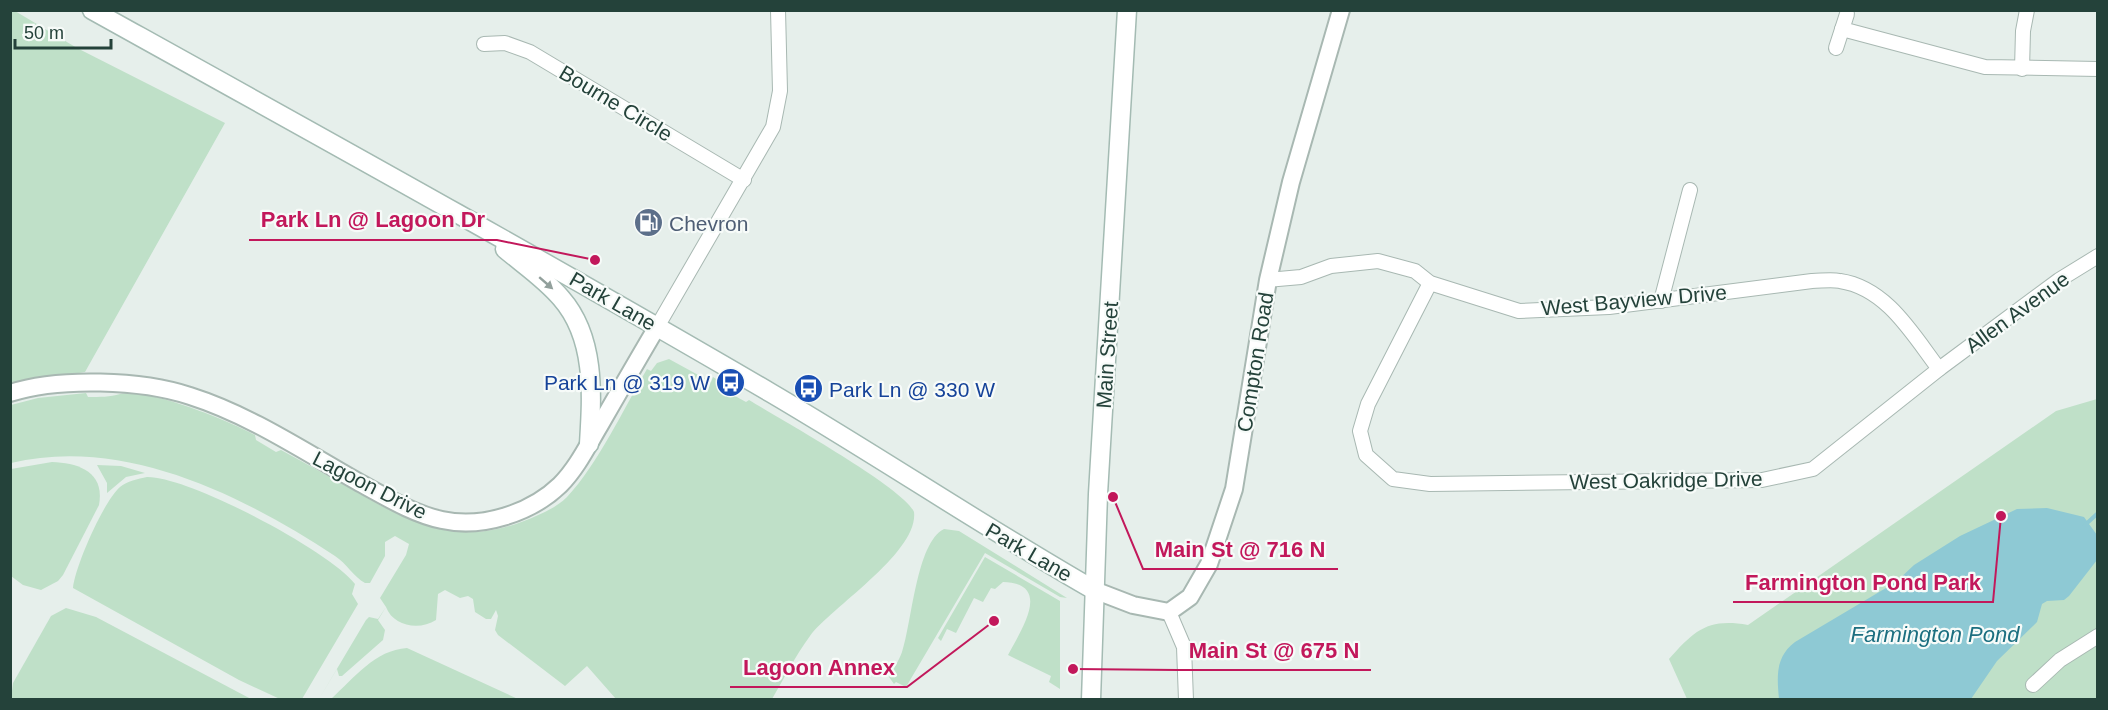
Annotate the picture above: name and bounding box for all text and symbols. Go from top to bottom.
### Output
scale bar [15,12,111,50]
text: 50 m [24,23,64,43]
street label: Bourne Circle [556,60,676,146]
callout: Park Ln @ Lagoon Dr [249,200,497,240]
text: Park Ln @ Lagoon Dr [261,207,486,232]
fuel station icon: Chevron [632,207,664,239]
place label: Chevron [669,212,748,235]
street label: Park Lane [566,267,660,335]
street label: Allen Avenue [1961,267,2073,357]
one-way arrow [539,276,554,290]
street label: West Bayview Drive [1540,280,1728,320]
street label: Compton Road [1233,290,1277,434]
street label: Main Street [1092,300,1122,409]
bus stop icon: Park Ln @ 319 W [715,366,747,398]
place label: Park Ln @ 319 W [544,371,710,394]
bus stop icon: Park Ln @ 330 W [792,373,824,405]
place label: Park Ln @ 330 W [829,378,995,401]
street label: Lagoon Drive [309,446,431,524]
street label: West Oakridge Drive [1569,467,1763,493]
street label: Park Lane [982,518,1076,586]
callout: Main St @ 716 N [1143,529,1338,569]
text: Main St @ 716 N [1155,537,1325,562]
callout: Farmington Pond Park [1733,562,1993,602]
text: Farmington Pond Park [1745,570,1982,595]
water label: Farmington Pond [1851,622,2020,647]
callout: Main St @ 675 N [1177,630,1371,670]
text: Main St @ 675 N [1189,638,1359,663]
callout: Lagoon Annex [730,647,907,687]
text: Lagoon Annex [743,655,896,680]

